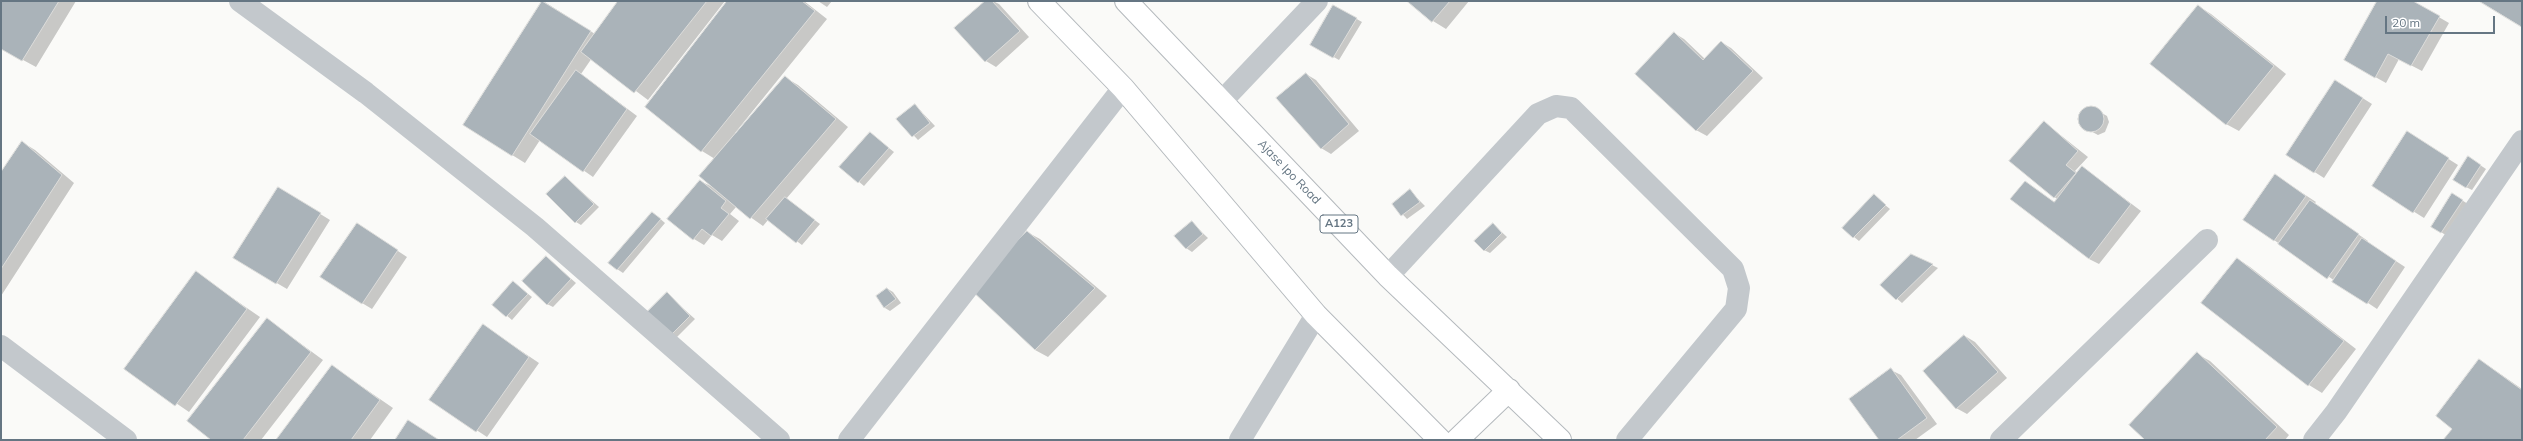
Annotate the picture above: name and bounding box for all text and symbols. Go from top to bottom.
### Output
scale bar [2387,8,2497,34]
text: 20 m [2392,15,2420,30]
street label: Ajase Ipo Road [1255,137,1323,207]
road number: A123 [1320,215,1358,233]

